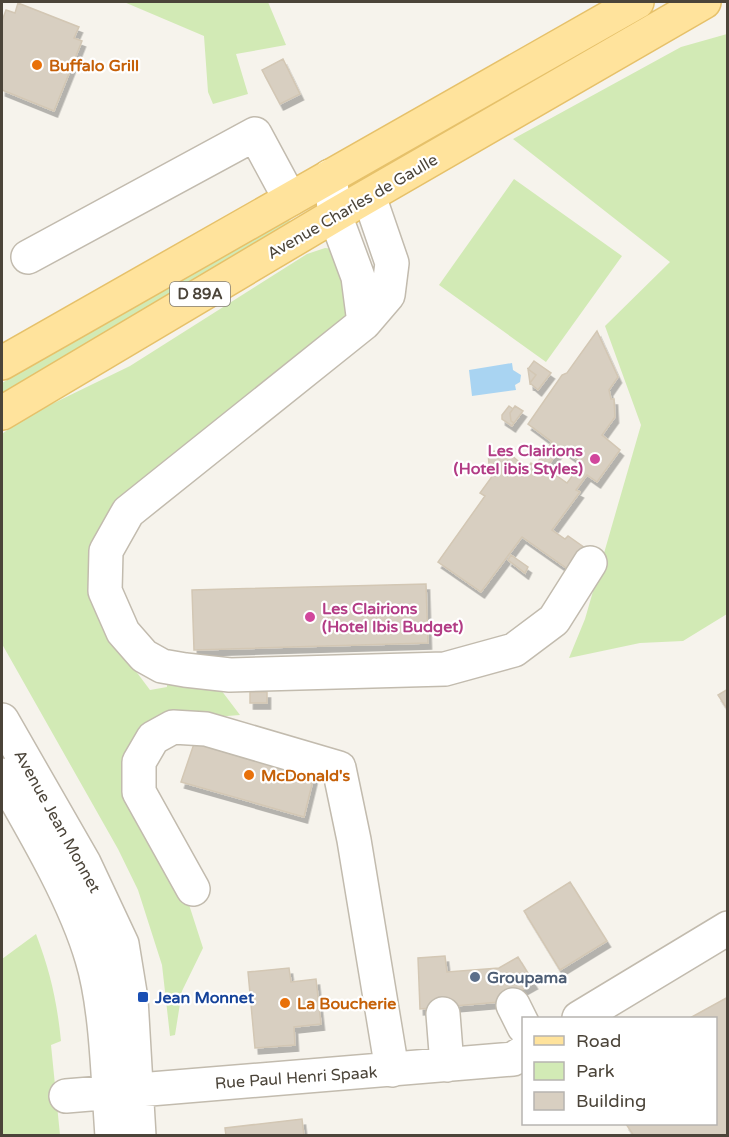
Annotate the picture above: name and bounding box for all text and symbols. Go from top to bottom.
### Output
place label: Buffalo Grill [49,56,139,76]
marker: Buffalo Grill [30,58,44,72]
street label: Avenue Charles de Gaulle [264,150,441,264]
road number: D 89A [170,282,230,306]
place label: Les Clairions (Hotel ibis Styles) [454,441,583,479]
marker: Les Clairions (Hotel ibis Styles) [588,452,602,466]
place label: Les Clairions (Hotel Ibis Budget) [322,599,463,637]
marker: Les Clairions (Hotel Ibis Budget) [303,610,317,624]
street label: Avenue Jean Monnet [9,746,105,897]
place label: McDonald's [261,766,351,786]
marker: McDonald's [242,768,256,782]
place label: Groupama [487,968,567,988]
marker: Groupama [468,970,482,984]
place label: Jean Monnet [154,988,255,1008]
marker: Jean Monnet [136,990,150,1004]
place label: La Boucherie [297,994,396,1014]
marker: La Boucherie [278,996,292,1010]
legend [522,1017,717,1125]
text: Road [576,1030,621,1052]
text: Park [576,1060,615,1082]
street label: Rue Paul Henri Spaak [214,1062,378,1094]
text: Building [576,1090,646,1112]

